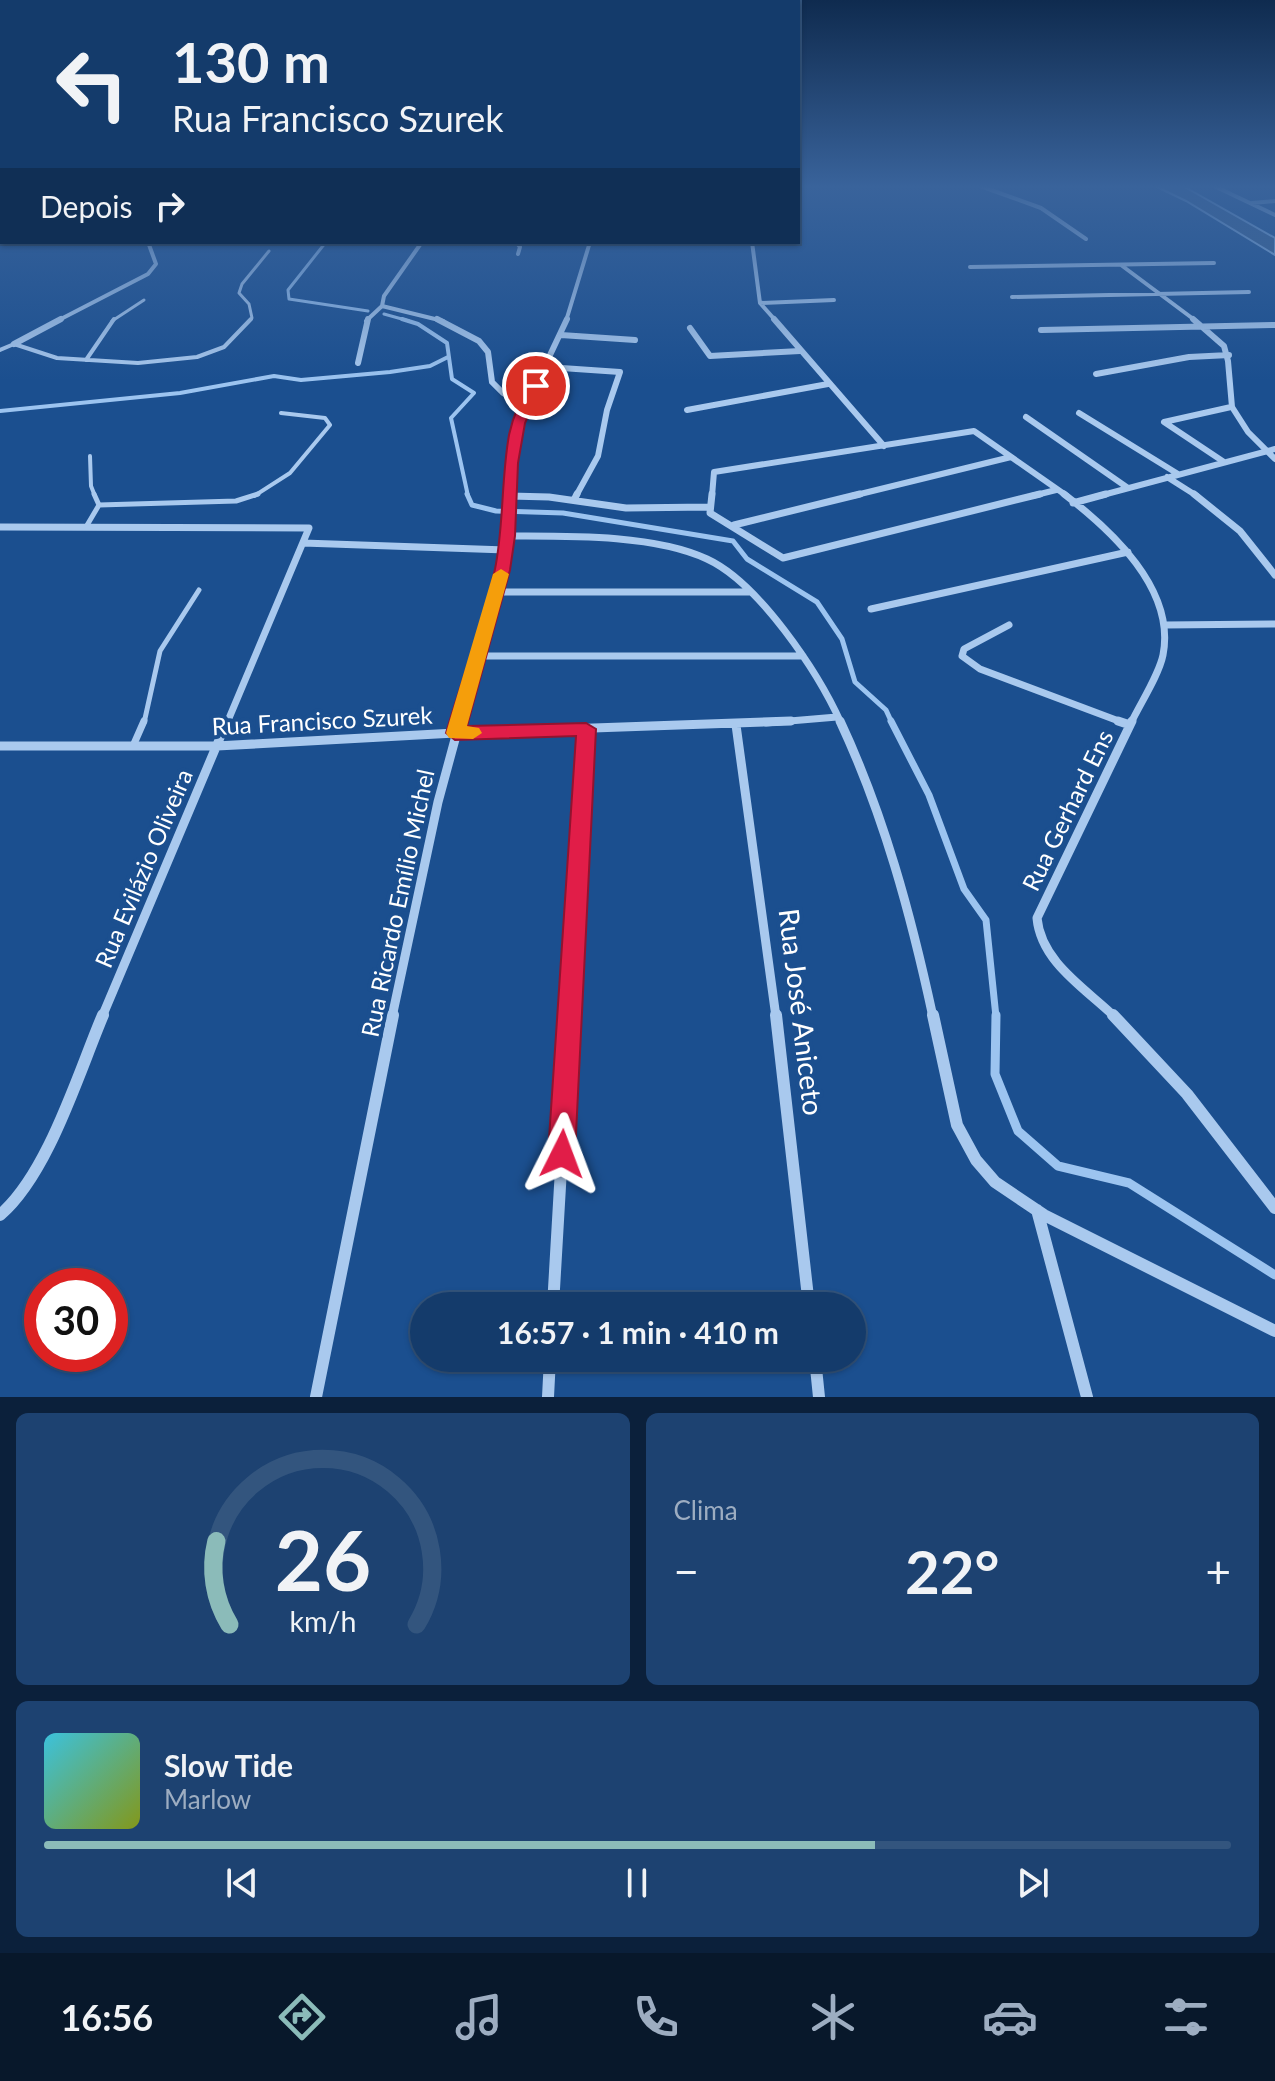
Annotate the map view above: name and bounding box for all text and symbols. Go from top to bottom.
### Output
text: 130 m [172,28,330,95]
icon: left [40,32,144,136]
text: Rua Francisco Szurek [172,96,503,140]
icon: right [148,184,192,228]
text: Depois [40,188,132,224]
pin [502,352,570,420]
icon: arrive [514,364,558,408]
street label: Rua Francisco Szurek [211,700,434,740]
street label: Rua Gerhard Ens [1016,725,1118,895]
street label: Rua Evilázio Oliveira [88,764,198,972]
street label: Rua Ricardo Emílio Michel [354,766,440,1040]
street label: Rua José Aniceto [772,907,832,1117]
position arrow [520,1112,604,1196]
speed limit sign: 30 [24,1268,128,1372]
text: 16:57 · 1 min · 410 m [497,1314,779,1350]
text: Clima [674,1494,738,1526]
text: 26 [275,1509,371,1609]
text: 22° [905,1535,1000,1607]
text: − [674,1545,699,1597]
text: + [1205,1545,1231,1597]
text: km/h [289,1604,356,1638]
text: Slow Tide [164,1747,293,1783]
text: Marlow [164,1783,251,1815]
icon: previous [220,1861,264,1905]
icon: pause [615,1861,659,1905]
icon: next [1011,1861,1055,1905]
icon: directions [274,1989,330,2045]
icon: music [451,1989,507,2045]
icon: phone [628,1989,684,2045]
icon: climate [805,1989,861,2045]
icon: car [982,1989,1038,2045]
icon: filters [1158,1989,1214,2045]
text: 16:56 [60,1995,153,2039]

